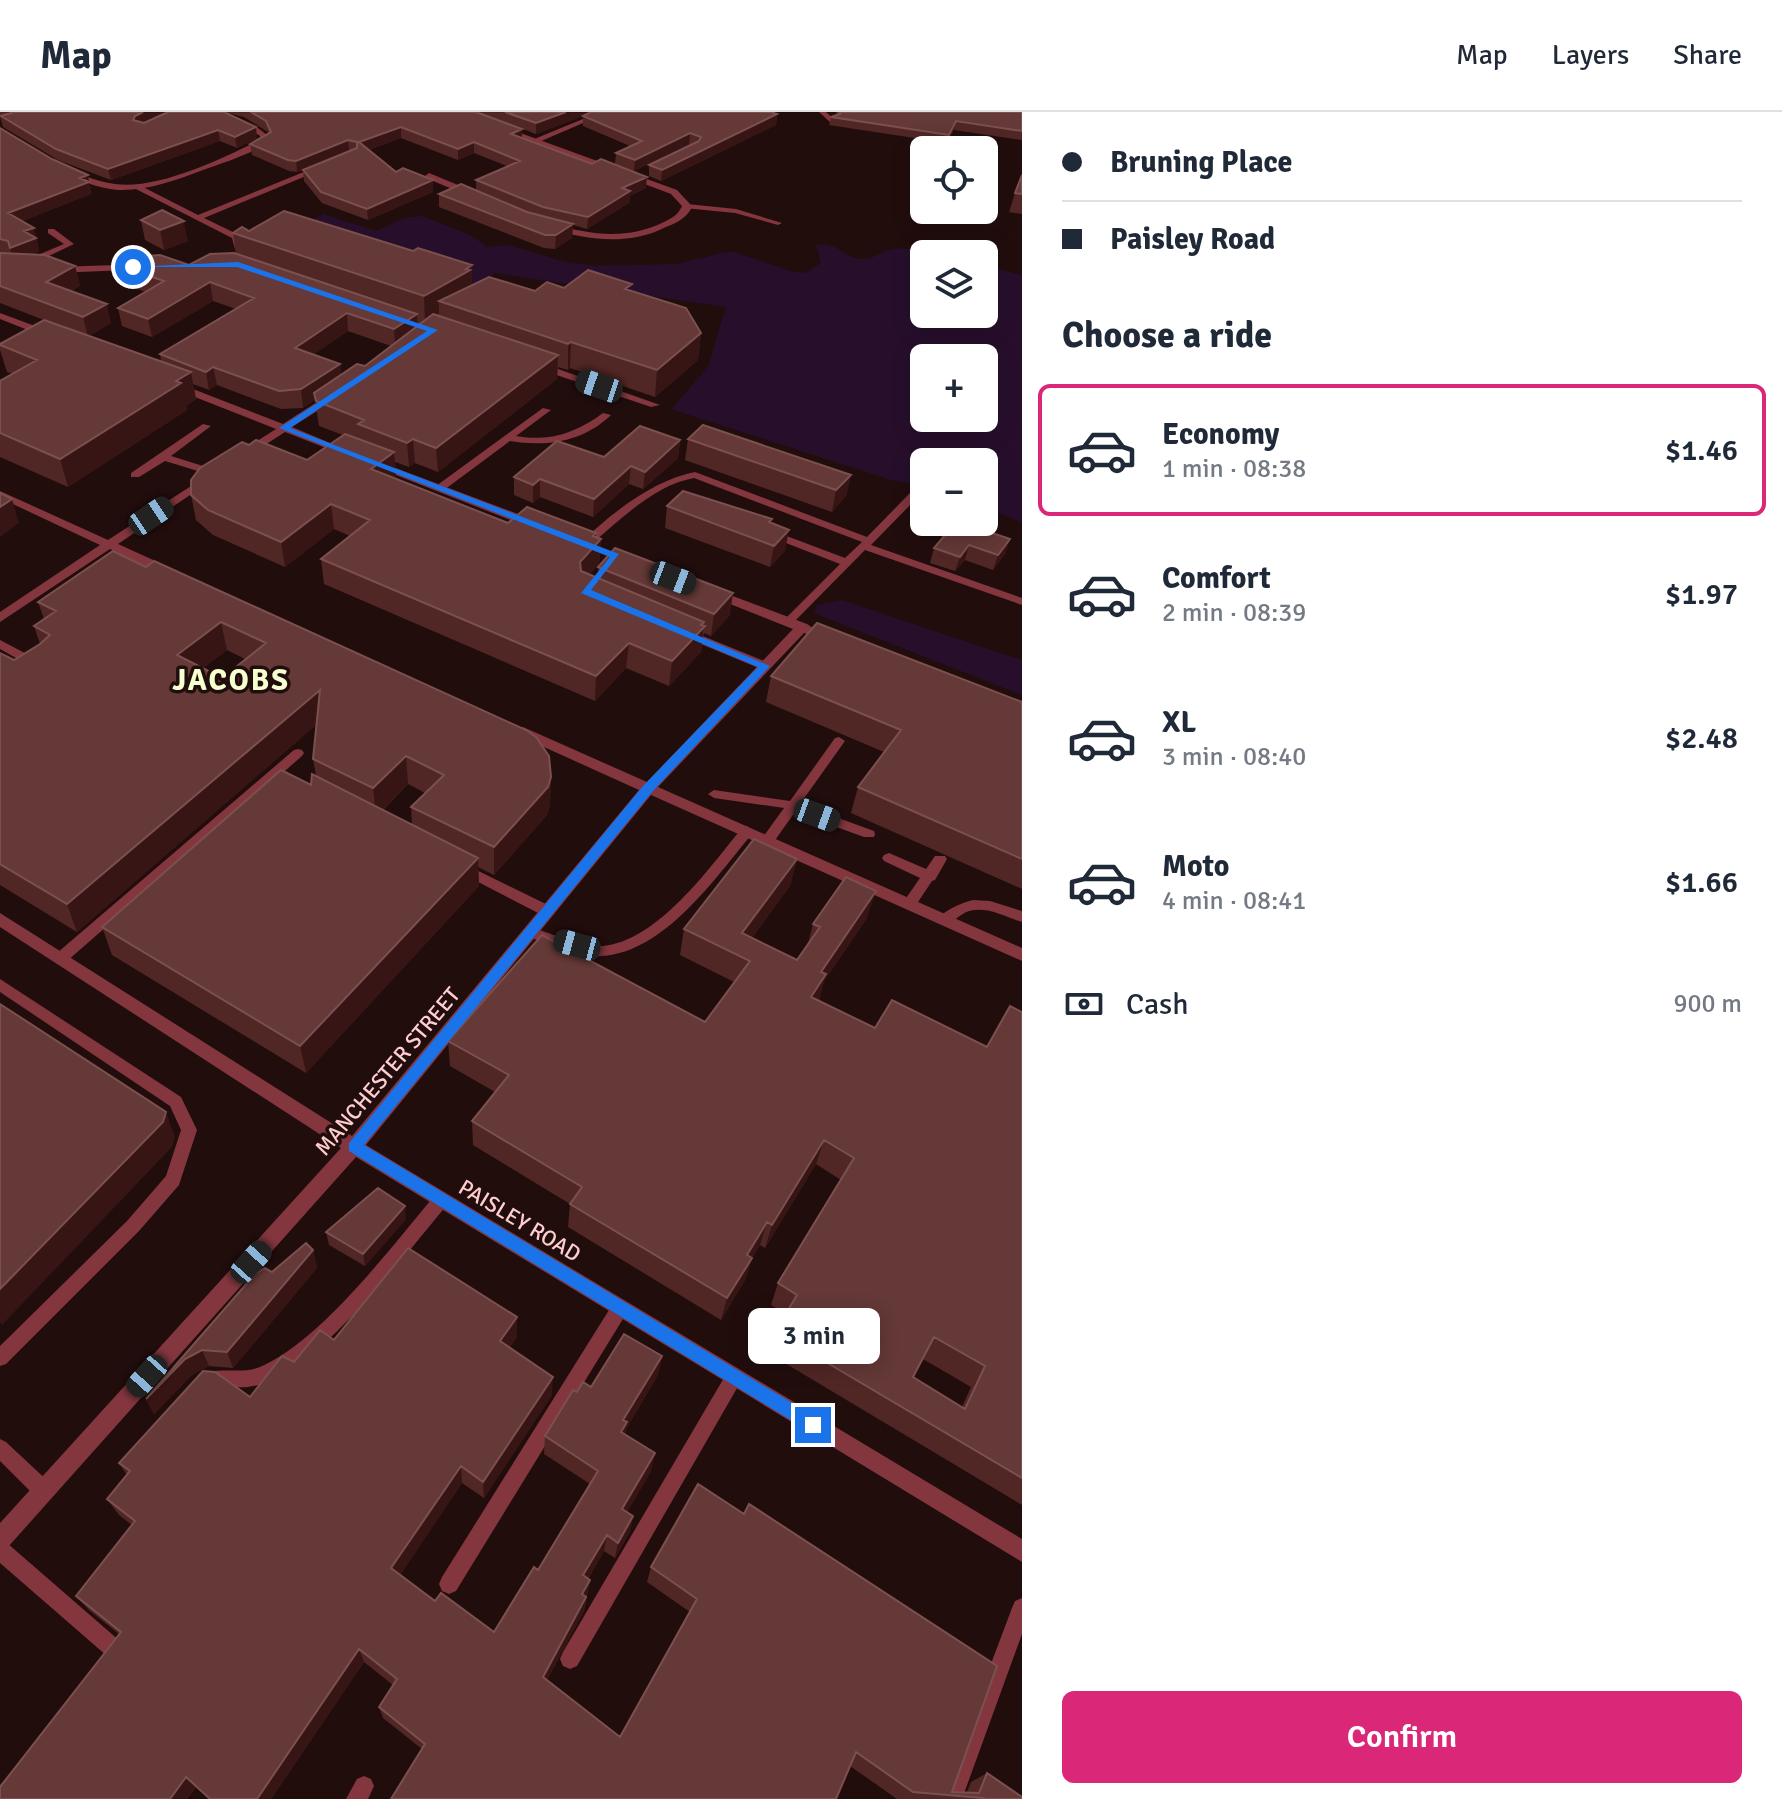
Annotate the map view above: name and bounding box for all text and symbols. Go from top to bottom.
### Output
text: Map [40,32,112,79]
text: Map [1456,38,1508,72]
text: Layers [1552,38,1629,72]
text: Share [1673,38,1742,72]
map controls [910,136,998,536]
button: locate [910,136,998,224]
text: Bruning Place [1110,144,1292,181]
text: Paisley Road [1110,221,1275,258]
button: layers [910,240,998,328]
route start [115,249,151,285]
text: Choose a ride [1062,313,1272,358]
button: + [910,344,998,432]
car [572,367,626,405]
icon: car [1066,414,1138,486]
text: Economy [1162,416,1279,453]
text: $1.46 [1665,432,1738,469]
button: − [910,448,998,536]
text: 1 min · 08:38 [1162,453,1306,485]
car [124,493,178,539]
car [646,558,700,598]
icon: car [1066,558,1138,630]
text: Comfort [1162,560,1271,597]
text: $1.97 [1665,576,1738,613]
text: 2 min · 08:39 [1162,597,1306,629]
district label: JACOBS [172,662,290,699]
icon: car [1066,702,1138,774]
text: XL [1162,704,1196,741]
text: $2.48 [1665,720,1738,757]
text: 3 min · 08:40 [1162,741,1306,773]
car [790,796,844,834]
icon: car [1066,846,1138,918]
text: Moto [1162,848,1229,885]
text: $1.66 [1665,864,1738,901]
text: 4 min · 08:41 [1162,885,1306,917]
car [551,927,603,963]
street label: MANCHESTER STREET [309,982,466,1161]
icon: cash [1062,982,1106,1026]
text: Cash [1126,986,1189,1023]
text: 900 m [1673,988,1742,1020]
street label: PAISLEY ROAD [454,1173,586,1267]
car [226,1236,276,1288]
callout: 3 min [747,1309,879,1365]
text: 3 min [783,1320,845,1352]
car [122,1350,172,1402]
route end [795,1407,831,1443]
button: Confirm [1062,1691,1742,1783]

